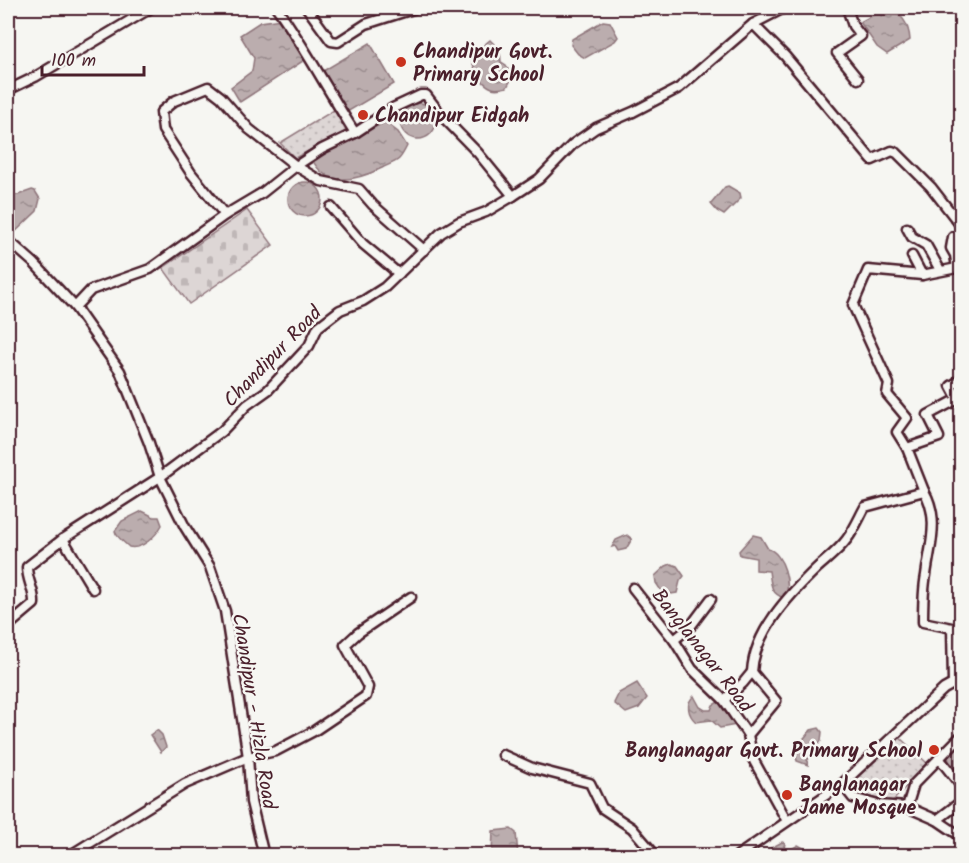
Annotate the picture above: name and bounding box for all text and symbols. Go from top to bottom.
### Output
place label: Chandipur Govt. Primary School [413,37,553,92]
scale bar [42,39,144,77]
text: 100 m [51,47,96,76]
marker: Chandipur Govt. Primary School [394,55,408,69]
place label: Chandipur Eidgah [375,101,529,133]
marker: Chandipur Eidgah [356,108,370,122]
street label: Chandipur Road [216,298,331,416]
street label: Banglanagar Road [643,582,761,721]
street label: Chandipur - Hizla Road [222,611,284,813]
place label: Banglanagar Govt. Primary School [625,736,923,768]
marker: Banglanagar Govt. Primary School [927,743,941,757]
place label: Banglanagar Jame Mosque [799,770,916,825]
marker: Banglanagar Jame Mosque [780,788,794,802]

